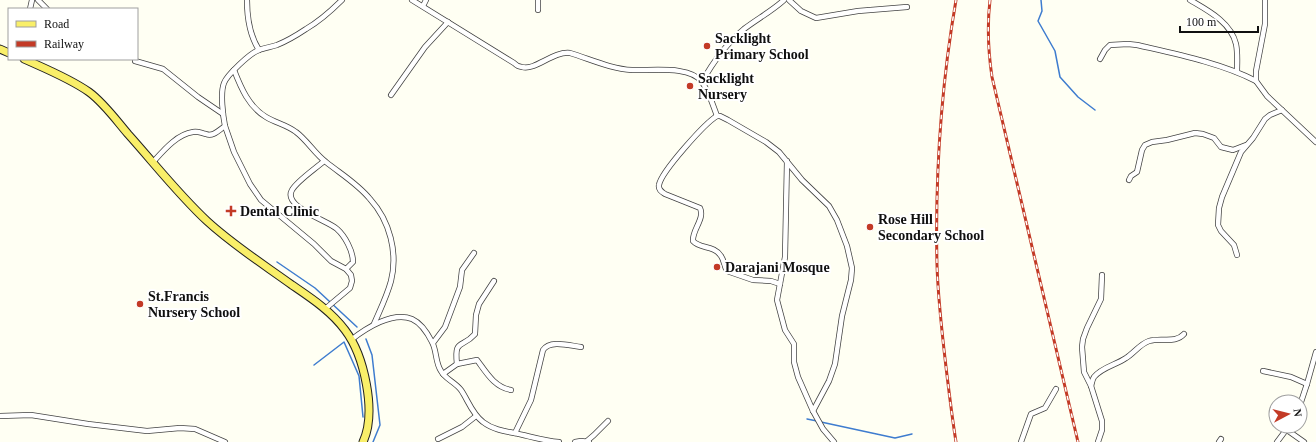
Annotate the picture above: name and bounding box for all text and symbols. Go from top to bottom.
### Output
legend [8,8,138,60]
scale bar [1180,8,1258,34]
text: 100 m [1186,15,1217,29]
text: Road [44,17,69,31]
place label: Sacklight Primary School [715,31,809,62]
text: Railway [44,37,84,51]
marker: Sacklight Primary School [702,41,712,51]
place label: Sacklight Nursery [698,71,754,102]
marker: Sacklight Nursery [685,81,695,91]
place label: Dental Clinic [240,204,319,219]
marker: Dental Clinic [225,205,237,217]
place label: Rose Hill Secondary School [878,212,984,243]
marker: Rose Hill Secondary School [865,222,875,232]
place label: Darajani Mosque [725,260,830,275]
marker: Darajani Mosque [712,262,722,272]
place label: St.Francis Nursery School [148,289,240,320]
marker: St.Francis Nursery School [135,299,145,309]
north arrow [1268,394,1308,434]
text: N [1291,408,1304,418]

